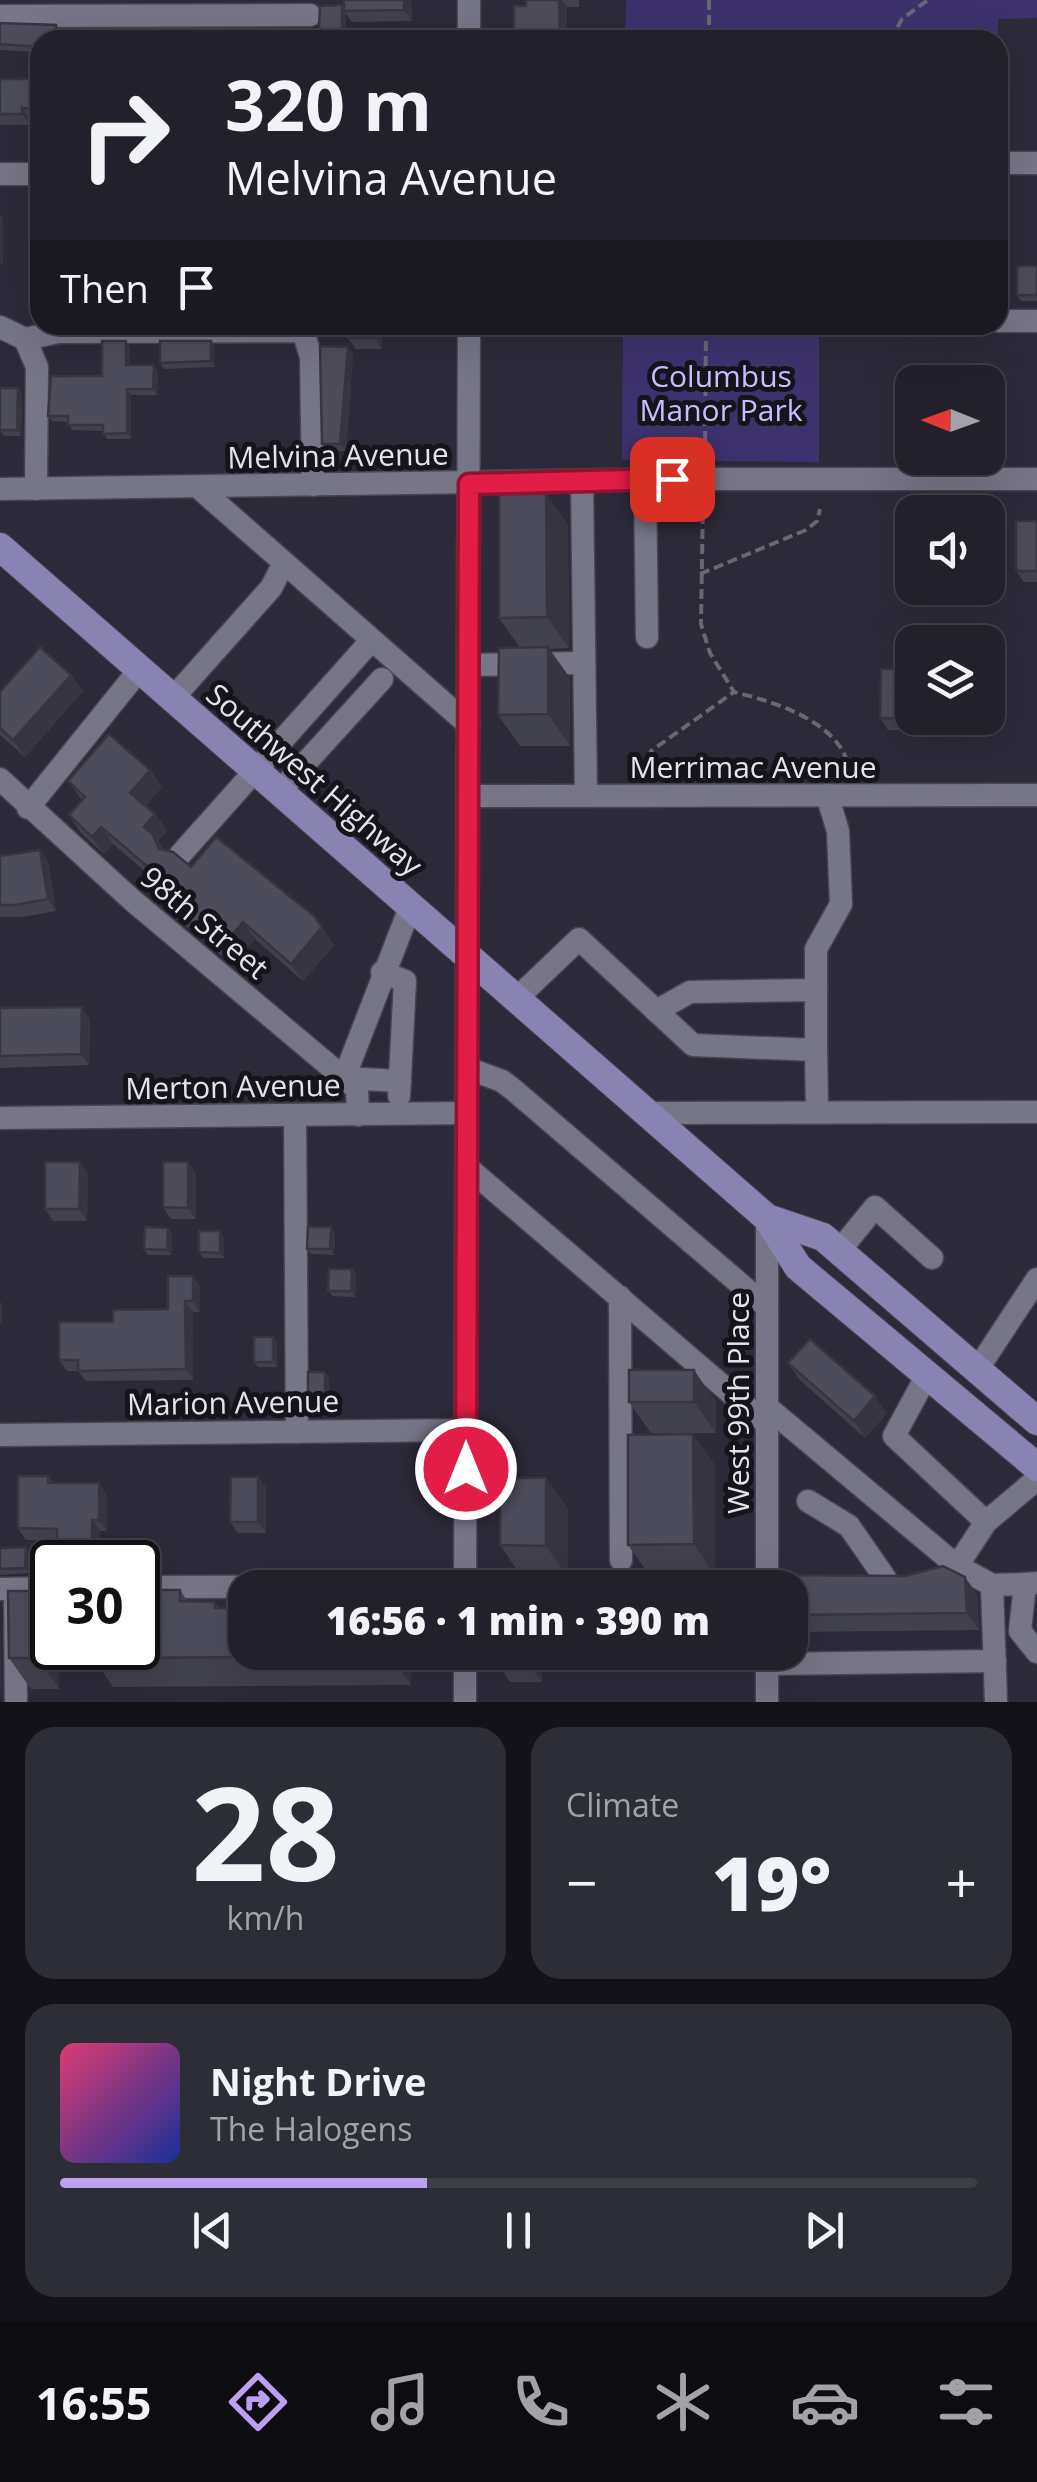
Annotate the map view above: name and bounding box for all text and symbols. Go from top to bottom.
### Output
text: 320 m [225,56,432,152]
icon: right [60,70,190,200]
text: Melvina Avenue [225,147,557,208]
icon: arrive [169,260,224,315]
text: Then [60,262,149,314]
park label: Columbus Manor Park [640,355,803,430]
north arrow [895,365,1005,475]
map controls [895,365,1005,735]
street label: Melvina Avenue [227,433,449,477]
pin [630,437,715,522]
icon: arrive [645,452,700,507]
button: sound [895,495,1005,605]
button: layers [895,625,1005,735]
street label: Southwest Highway [198,674,433,885]
street label: Merrimac Avenue [630,746,876,787]
street label: 98th Street [132,856,278,988]
street label: Merton Avenue [125,1064,341,1108]
street label: West 99th Place [717,1292,758,1514]
street label: Marion Avenue [127,1380,339,1424]
position arrow [414,1417,518,1521]
speed limit sign: 30 [30,1540,160,1670]
text: 16:56 · 1 min · 390 m [326,1594,710,1646]
text: 28 [191,1742,340,1919]
text: Climate [566,1783,679,1826]
text: 19° [712,1831,831,1933]
text: − [566,1844,597,1919]
text: + [946,1844,977,1919]
text: km/h [227,1896,304,1939]
text: Night Drive [210,2055,426,2107]
text: The Halogens [210,2107,412,2150]
icon: previous [185,2203,240,2258]
icon: pause [491,2203,546,2258]
icon: next [797,2203,852,2258]
icon: directions [223,2367,293,2437]
icon: music [365,2367,435,2437]
icon: phone [506,2367,576,2437]
icon: climate [648,2367,718,2437]
icon: car [790,2367,860,2437]
icon: filters [931,2367,1001,2437]
text: 16:55 [36,2372,152,2433]

